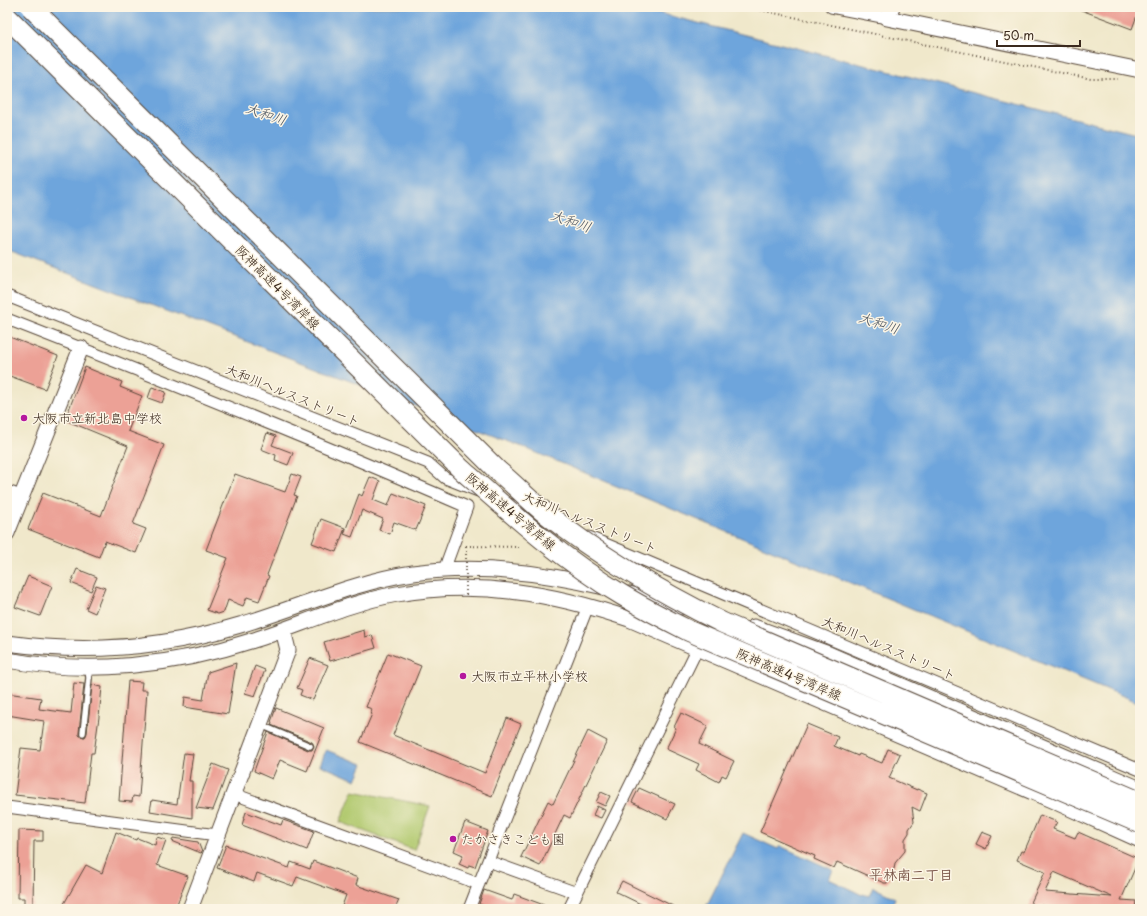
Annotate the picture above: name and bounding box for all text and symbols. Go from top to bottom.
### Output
scale bar [997,22,1080,48]
text: 50 m [1003,26,1034,44]
water label: 大和川 [243,97,289,130]
water label: 大和川 [548,204,594,237]
street label: 阪神高速4号湾岸線 [232,240,326,334]
water label: 大和川 [856,306,902,339]
street label: 大和川ヘルスストリート [223,359,364,430]
place label: 大阪市立新北島中学校 [32,408,162,427]
marker: 大阪市立新北島中学校 [19,413,29,423]
street label: 阪神高速4号湾岸線 [462,467,561,555]
street label: 大和川ヘルスストリート [520,486,661,557]
street label: 大和川ヘルスストリート [819,611,959,684]
street label: 阪神高速4号湾岸線 [734,643,846,705]
place label: 大阪市立平林小学校 [471,666,588,685]
marker: 大阪市立平林小学校 [458,671,468,681]
place label: たかさきこども園 [461,829,565,848]
marker: たかさきこども園 [448,834,458,844]
district label: 平林南二丁目 [869,864,953,885]

